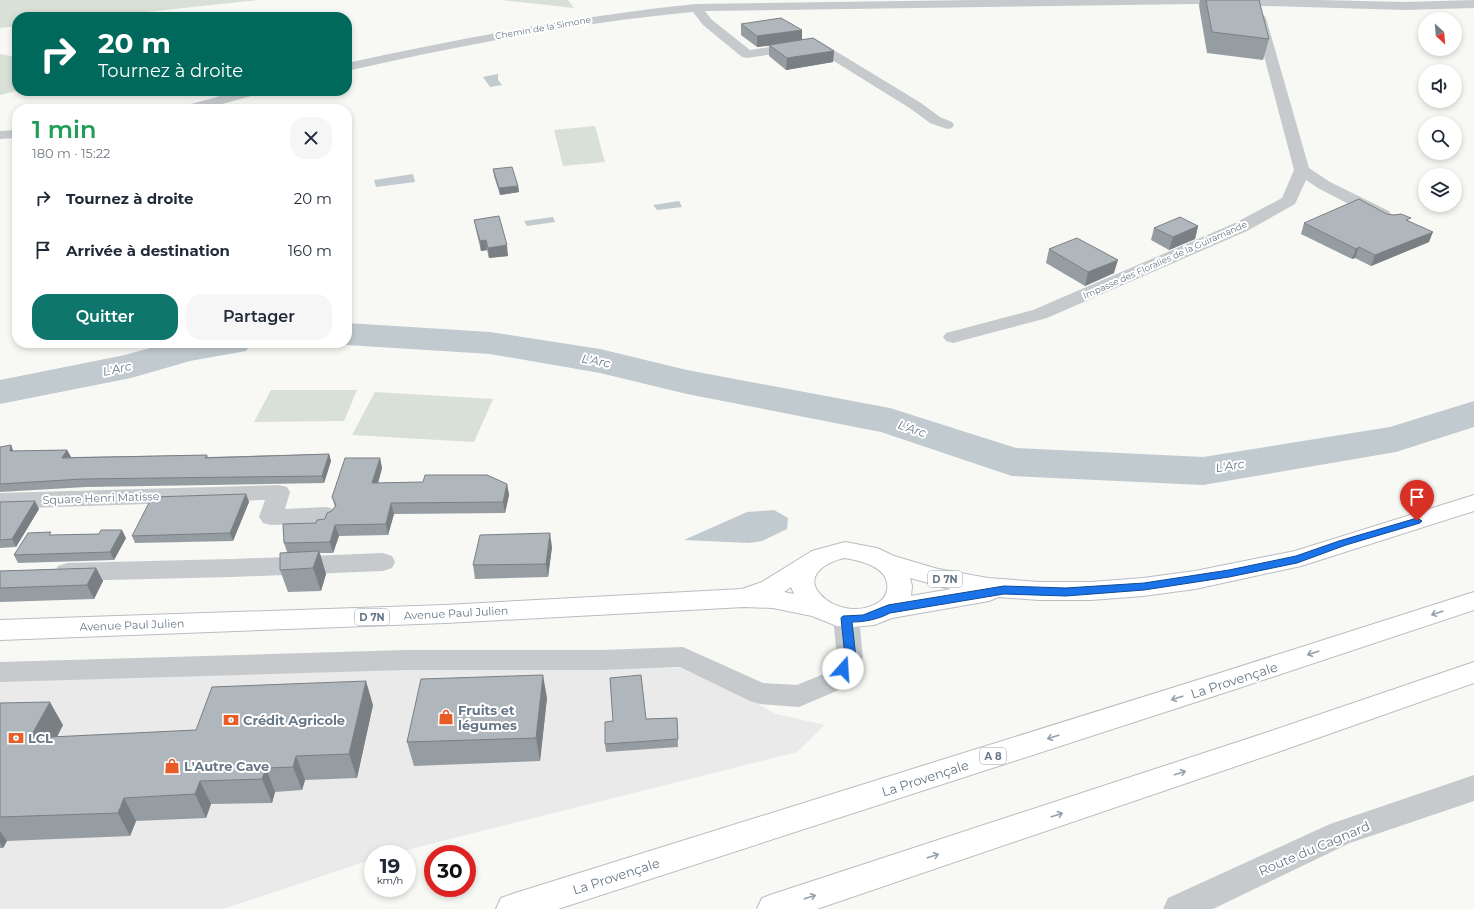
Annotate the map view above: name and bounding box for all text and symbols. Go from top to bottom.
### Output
north arrow [1418,12,1462,56]
map controls [1418,12,1462,212]
street label: Chemin de la Simone [494,14,592,41]
text: 20 m [98,26,171,60]
icon: right [32,28,84,80]
text: Tournez à droite [98,60,243,82]
button: sound [1418,64,1462,108]
text: 1 min [32,115,96,144]
button: search [1418,116,1462,160]
button: close [290,117,332,159]
text: 180 m · 15:22 [32,145,110,161]
button: layers [1418,168,1462,212]
icon: right [32,187,54,209]
text: Tournez à droite [66,189,194,208]
text: 20 m [294,189,332,208]
street label: Impasse des Floralies de la Guiramande [1081,218,1249,301]
icon: arrive [32,239,54,261]
text: Arrivée à destination [66,241,230,260]
text: 160 m [288,241,332,260]
button: Quitter [32,294,178,340]
button: Partager [186,294,332,340]
water label: L'Arc [580,350,612,371]
water label: L'Arc [101,358,133,379]
water label: L'Arc [896,417,929,440]
water label: L'Arc [1214,456,1246,475]
pin [1400,480,1434,521]
icon: arrive [1406,486,1428,508]
street label: Square Henri Matisse [42,489,160,507]
road number: D 7N [928,571,962,587]
street label: Avenue Paul Julien [403,603,509,623]
road number: D 7N [355,609,389,625]
one-way arrow [1431,610,1444,617]
street label: Avenue Paul Julien [79,616,185,634]
position arrow [822,648,864,690]
one-way arrow [1308,650,1320,658]
street label: La Provençale [1188,658,1280,702]
one-way arrow [1170,695,1183,702]
place label: Fruits et légumes [458,702,517,733]
shop icon: Fruits et légumes [437,708,455,726]
bank icon: Crédit Agricole [222,711,240,729]
place label: Crédit Agricole [243,712,345,728]
bank icon: LCL [7,729,25,747]
place label: LCL [28,730,53,746]
one-way arrow [1046,734,1059,741]
road number: A 8 [980,748,1006,764]
street label: La Provençale [879,756,971,800]
shop icon: L'Autre Cave [163,757,181,775]
place label: L'Autre Cave [184,758,269,774]
one-way arrow [1174,769,1186,777]
one-way arrow [1050,810,1062,818]
street label: Route du Cagnard [1256,817,1372,879]
speed limit sign: 30 [424,845,476,897]
one-way arrow [927,851,939,859]
text: 19 [380,854,400,878]
street label: La Provençale [570,854,662,898]
text: km/h [377,874,403,887]
one-way arrow [804,892,816,900]

